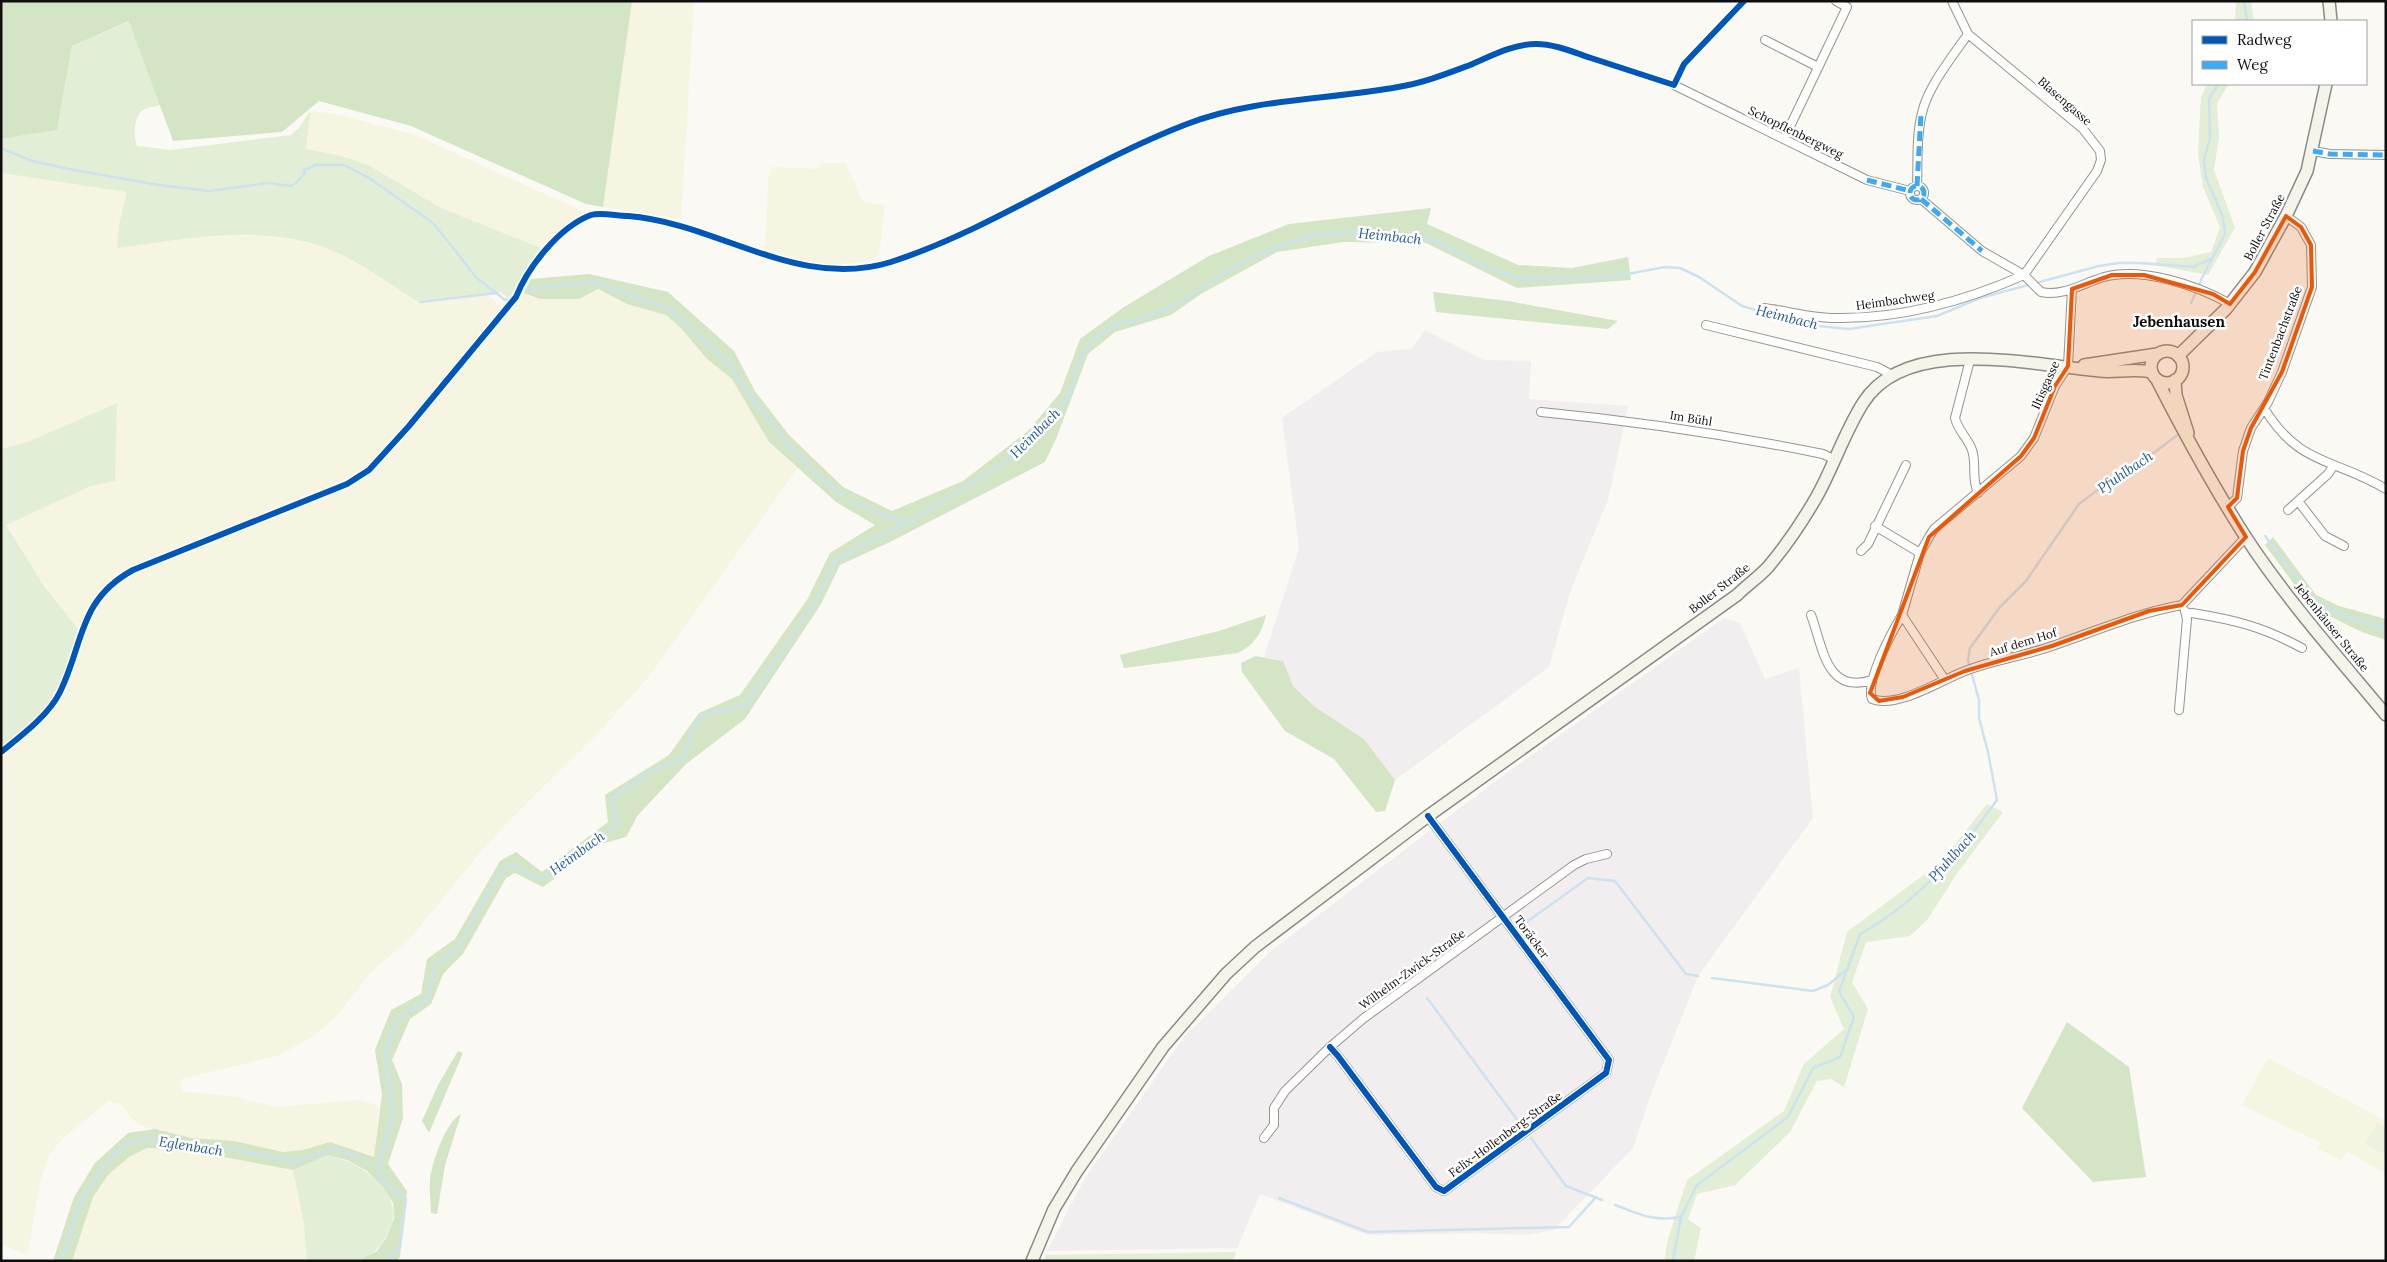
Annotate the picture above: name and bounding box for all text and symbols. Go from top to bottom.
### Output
legend [2192,20,2367,85]
text: Radweg [2237,30,2292,49]
text: Weg [2237,55,2268,74]
street label: Blasengasse [2035,73,2095,129]
street label: Schopflenbergweg [1746,102,1846,162]
street label: Boller Straße [2240,191,2288,263]
water label: Heimbach [1357,224,1423,248]
street label: Tintenbachstraße [2255,283,2305,382]
street label: Heimbachweg [1855,287,1936,313]
water label: Heimbach [1754,301,1820,333]
district label: Jebenhausen [2133,312,2225,331]
street label: Iltisgasse [2028,358,2062,411]
water label: Heimbach [1006,404,1064,462]
street label: Im Bühl [1669,407,1713,429]
water label: Pfuhlbach [2094,447,2156,497]
street label: Boller Straße [1686,559,1753,616]
street label: Jebenhäuser Straße [2291,579,2373,675]
street label: Auf dem Hof [1987,624,2059,660]
water label: Heimbach [546,827,608,879]
water label: Pfuhlbach [1924,827,1980,885]
street label: Toräcker [1511,912,1553,962]
street label: Wilhelm-Zwick-Straße [1356,925,1468,1013]
street label: Felix-Hollenberg-Straße [1445,1088,1565,1180]
water label: Eglenbach [158,1132,224,1160]

